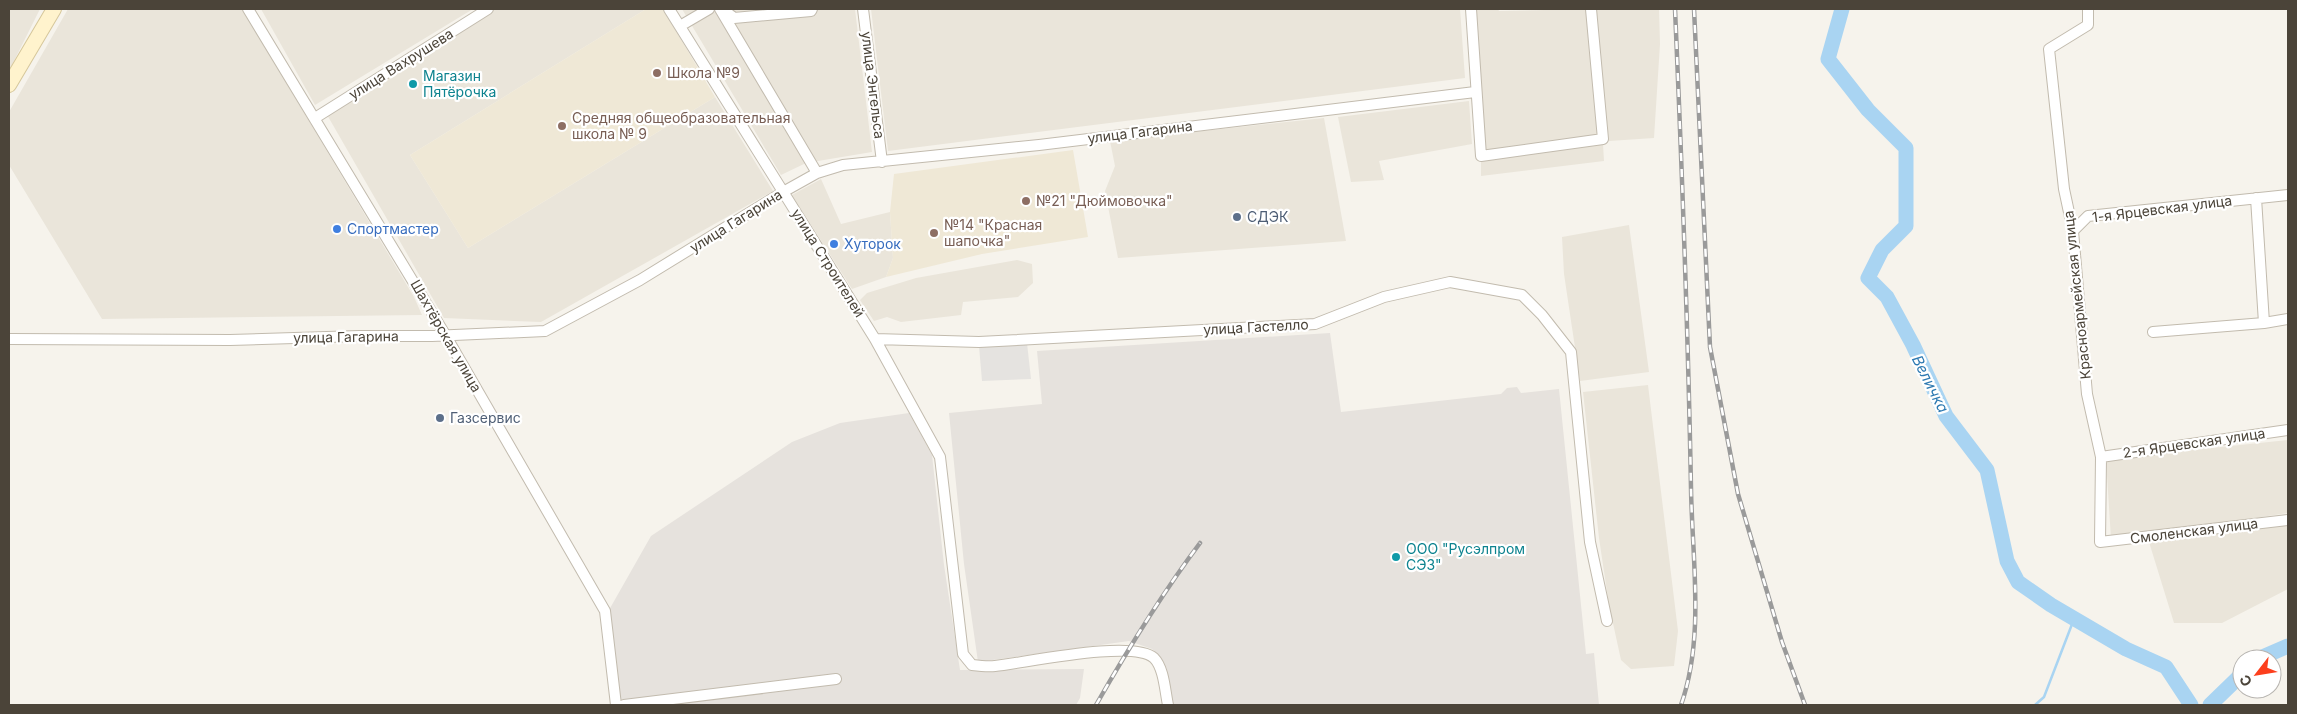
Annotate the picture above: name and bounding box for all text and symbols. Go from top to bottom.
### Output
street label: улица Вахрушева [345,25,456,103]
street label: улица Энгельса [858,30,889,140]
place label: Школа №9 [667,64,740,81]
place label: Магазин Пятёрочка [423,67,496,100]
marker: Школа №9 [651,67,663,79]
marker: Магазин Пятёрочка [407,78,419,90]
place label: Средняя общеобразовательная школа № 9 [572,109,790,142]
street label: улица Гагарина [1086,117,1193,146]
marker: Средняя общеобразовательная школа № 9 [556,120,568,132]
street label: улица Гагарина [686,185,785,256]
street label: 1-я Ярцевская улица [2091,191,2233,226]
place label: №21 "Дюймовочка" [1036,192,1173,209]
marker: №21 "Дюймовочка" [1020,195,1032,207]
street label: улица Строителей [788,205,869,320]
place label: СДЭК [1247,208,1289,225]
street label: Красноармейская улица [2059,210,2094,380]
marker: СДЭК [1231,211,1243,223]
place label: №14 "Красная шапочка" [944,216,1042,249]
place label: Спортмастер [347,220,439,237]
marker: Спортмастер [331,223,343,235]
marker: №14 "Красная шапочка" [928,227,940,239]
place label: Хуторок [844,235,901,252]
marker: Хуторок [828,238,840,250]
street label: Шахтёрская улица [407,276,486,395]
street label: улица Гастелло [1203,315,1309,338]
street label: улица Гагарина [293,327,399,346]
water label: Величка [1908,352,1953,416]
place label: Газсервис [450,409,521,426]
marker: Газсервис [434,412,446,424]
street label: 2-я Ярцевская улица [2122,424,2266,461]
street label: Смоленская улица [2129,514,2259,547]
place label: ООО "Русэлпром СЭЗ" [1406,540,1525,573]
marker: ООО "Русэлпром СЭЗ" [1390,551,1402,563]
north arrow [2232,649,2282,699]
text: С [2235,672,2255,690]

